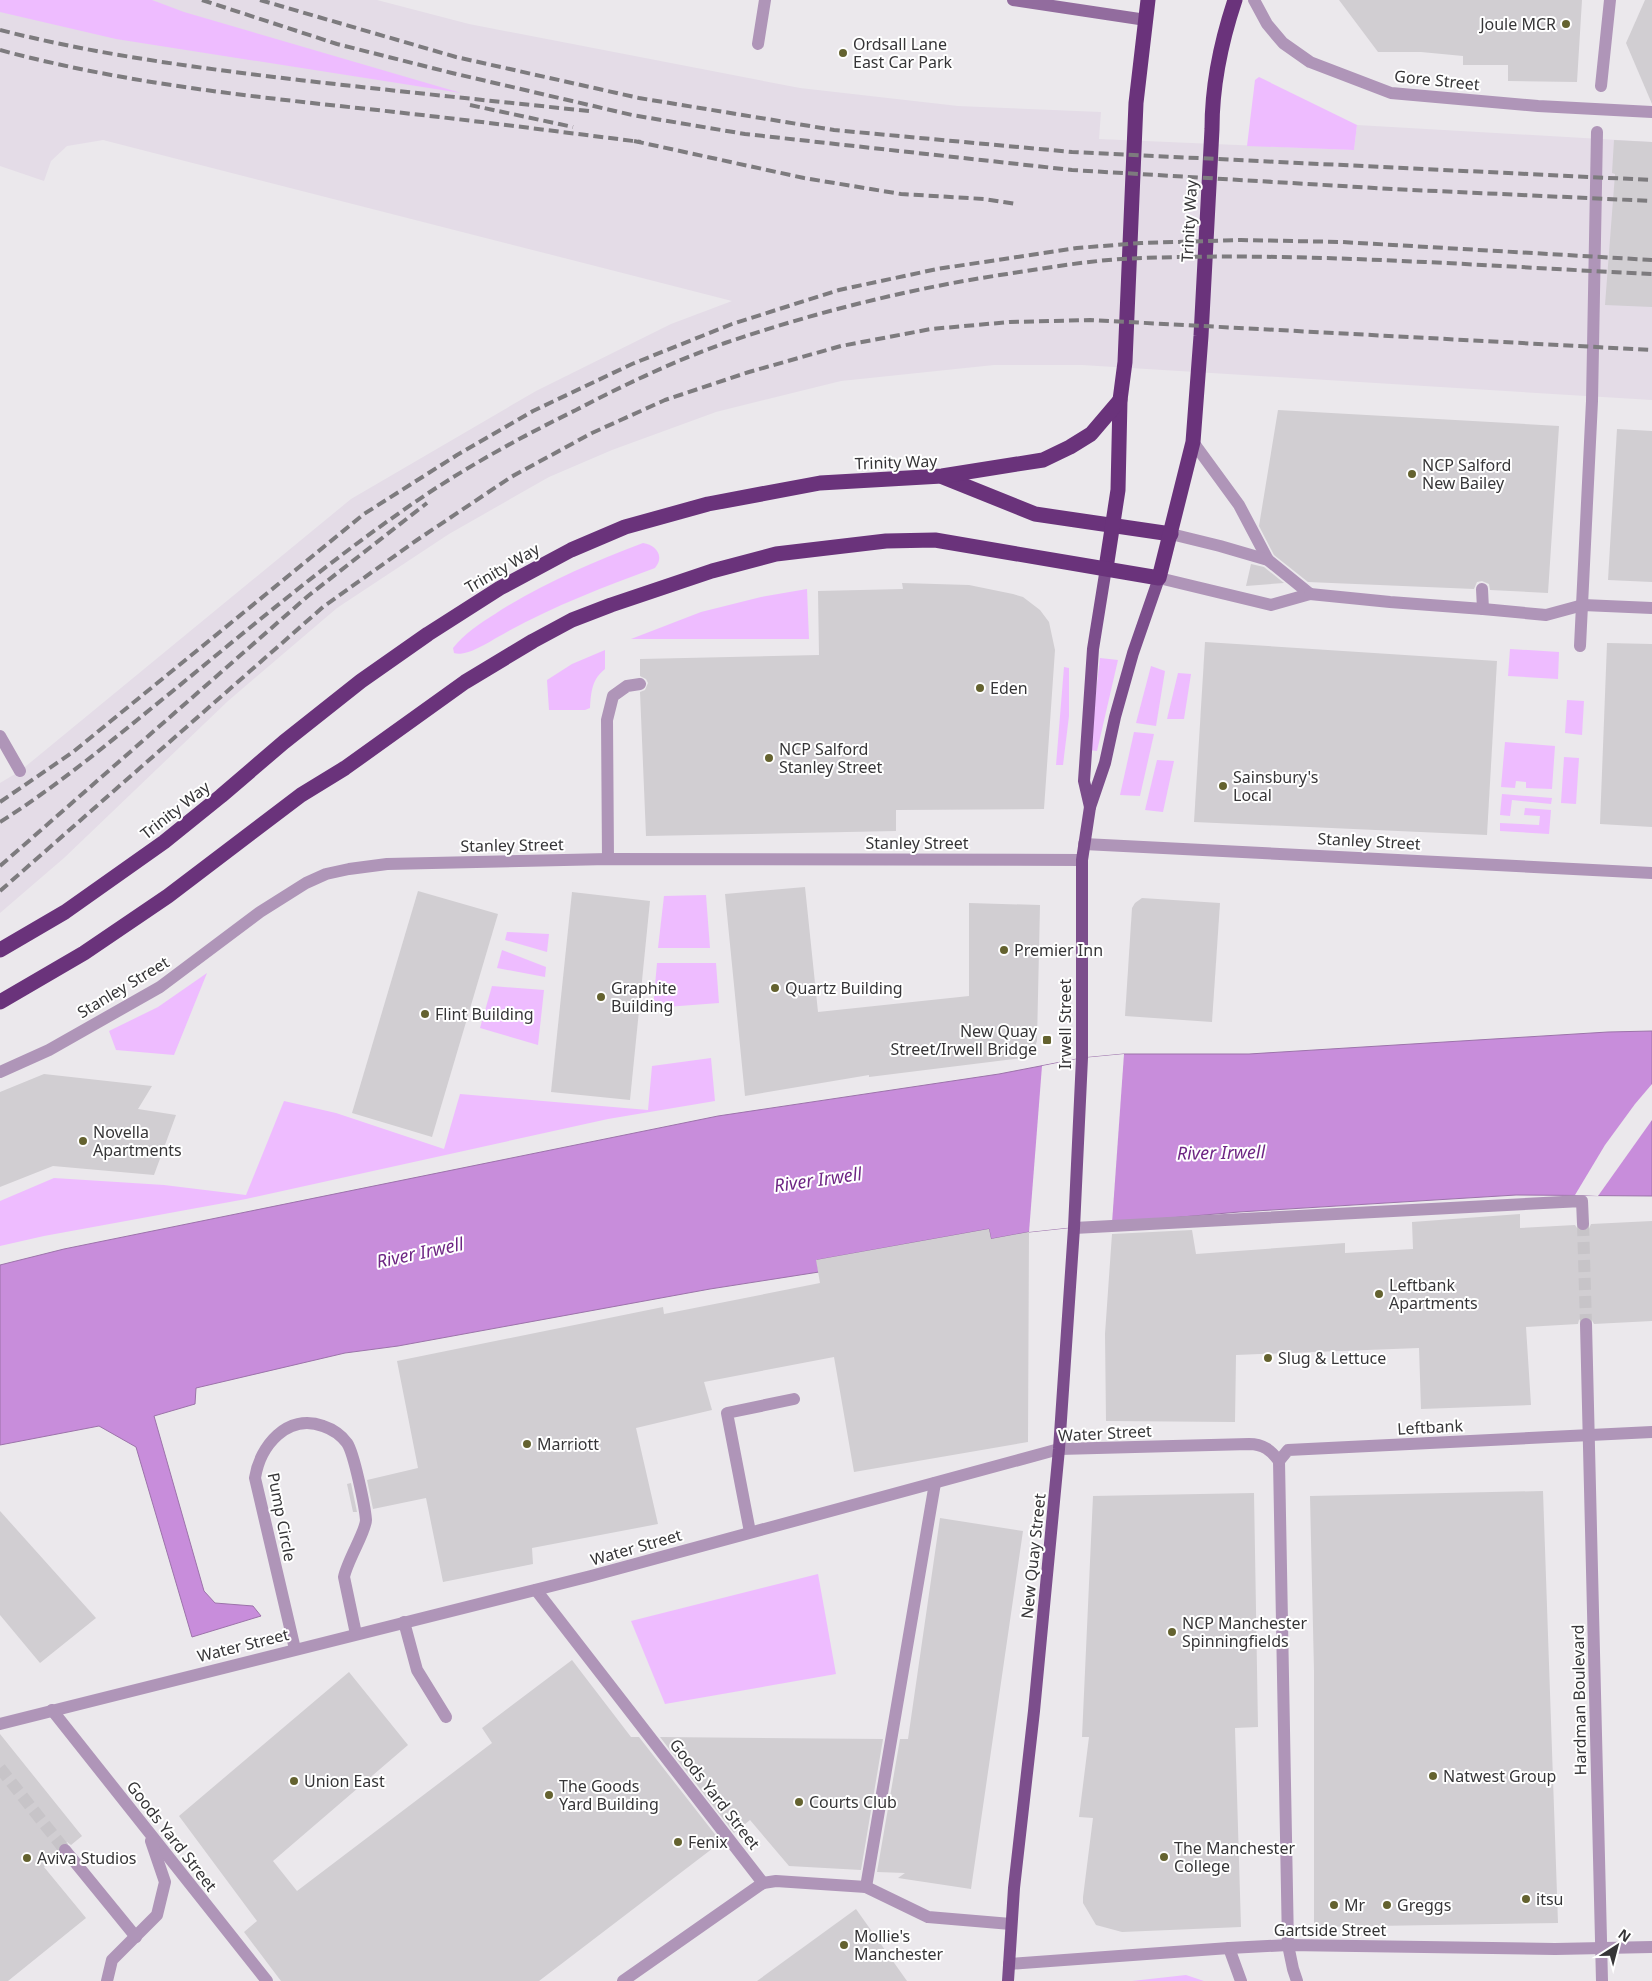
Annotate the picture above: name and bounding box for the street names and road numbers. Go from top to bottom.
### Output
street label: Gore Street [1393,65,1481,95]
street label: Trinity Way [1176,178,1202,263]
street label: Trinity Way [854,450,939,474]
street label: Trinity Way [461,537,544,598]
street label: Trinity Way [136,775,215,844]
street label: Stanley Street [1317,827,1421,855]
street label: Stanley Street [865,832,969,854]
street label: Stanley Street [460,833,564,857]
street label: Stanley Street [73,951,173,1023]
street label: Irwell Street [1054,978,1076,1069]
street label: Leftbank [1397,1414,1464,1440]
street label: Water Street [1058,1420,1153,1446]
street label: Pump Circle [263,1471,301,1563]
street label: New Quay Street [1015,1492,1051,1620]
street label: Water Street [588,1523,684,1570]
street label: Water Street [195,1623,291,1667]
street label: Hardman Boulevard [1567,1624,1591,1776]
street label: Goods Yard Street [665,1734,765,1854]
street label: Goods Yard Street [122,1776,222,1896]
street label: Gartside Street [1274,1919,1386,1941]

